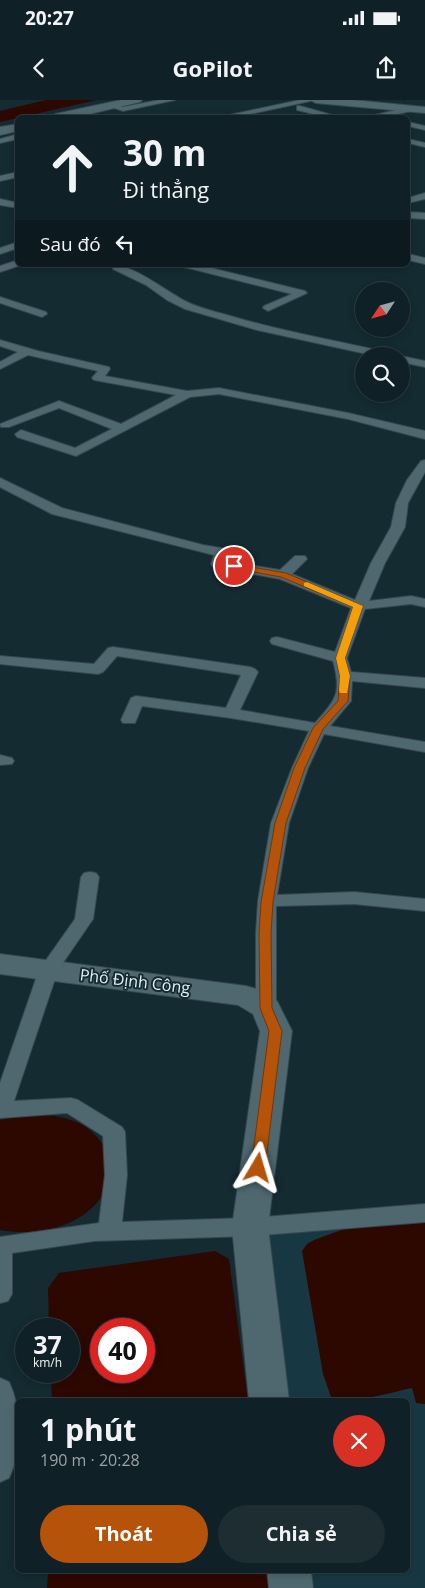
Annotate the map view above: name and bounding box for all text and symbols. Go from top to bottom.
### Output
text: 20:27 [25,5,74,31]
text: GoPilot [173,53,252,83]
icon: back [25,54,53,82]
icon: share [372,54,400,82]
text: 30 m [123,129,206,176]
icon: ahead [40,135,105,200]
text: Đi thẳng [123,174,209,204]
icon: left [111,230,139,258]
text: Sau đó [40,231,101,257]
north arrow [355,282,410,338]
map controls [355,282,410,402]
button: search [355,347,410,402]
pin [213,545,255,587]
icon: arrive [220,552,248,580]
street label: Phố Định Công [79,963,192,999]
position arrow [231,1141,283,1193]
speed limit sign: 40 [90,1318,155,1383]
text: 37 [33,1327,62,1361]
text: km/h [33,1354,62,1371]
text: 1 phút [40,1409,136,1450]
button: close [333,1415,385,1467]
text: 190 m · 20:28 [40,1449,140,1471]
button: Thoát [40,1505,208,1563]
button: Chia sẻ [218,1505,385,1563]

